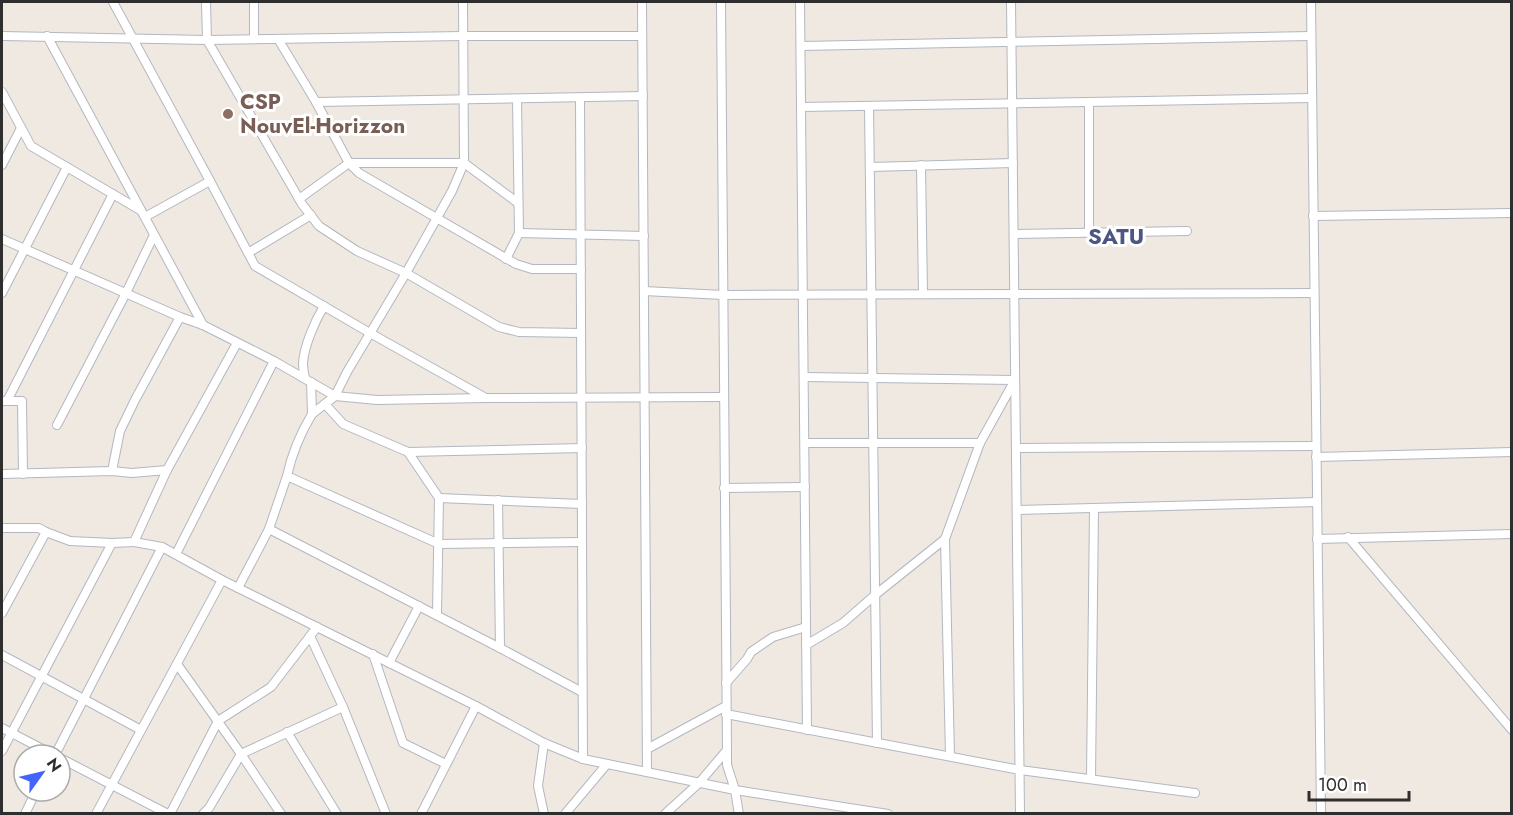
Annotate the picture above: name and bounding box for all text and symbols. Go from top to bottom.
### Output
place label: CSP NouvEl-Horizzon [240,87,405,141]
marker: CSP NouvEl-Horizzon [221,107,235,121]
district label: SATU [1088,220,1144,252]
north arrow [12,743,72,803]
text: N [41,753,67,777]
scale bar [1309,764,1410,802]
text: 100 m [1318,772,1367,798]

